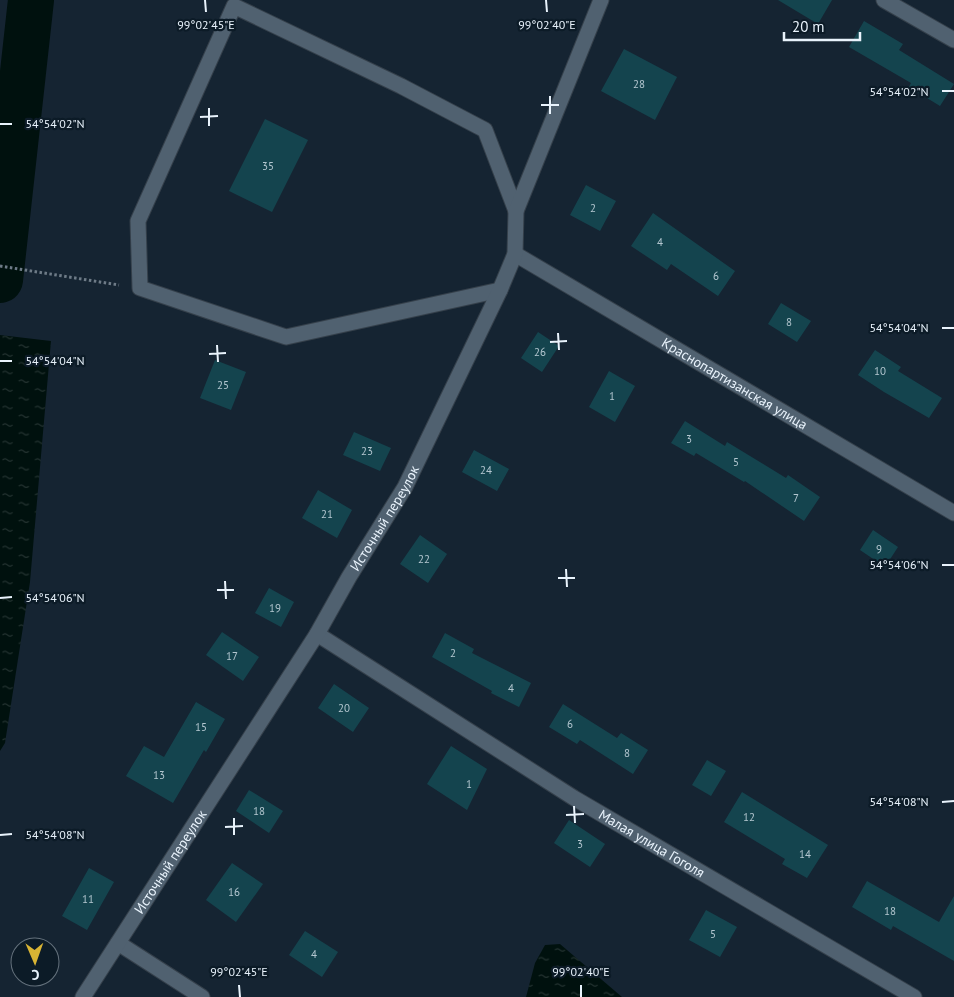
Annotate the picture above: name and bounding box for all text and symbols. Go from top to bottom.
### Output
scale bar [784,10,860,42]
text: 99°02'45"E [177,17,235,32]
text: 99°02'40"E [518,17,576,32]
text: 20 m [792,17,825,36]
house number: 28 [633,77,645,91]
text: 54°54'02"N [869,84,929,99]
text: 54°54'02"N [25,116,85,131]
house number: 35 [262,159,274,173]
house number: 2 [590,201,596,215]
house number: 4 [657,235,663,249]
house number: 6 [713,269,719,283]
house number: 8 [786,315,792,329]
text: 54°54'04"N [869,320,929,335]
street label: Краснопартизанская улица [658,334,811,434]
house number: 26 [534,345,546,359]
text: 54°54'04"N [25,353,85,368]
house number: 10 [874,364,886,378]
house number: 25 [217,378,229,392]
house number: 1 [609,389,615,403]
house number: 3 [686,432,692,446]
house number: 23 [361,444,373,458]
house number: 5 [733,455,739,469]
street label: Источный переулок [346,462,423,574]
house number: 24 [480,463,492,477]
house number: 7 [793,491,799,505]
house number: 21 [321,507,333,521]
house number: 9 [876,542,882,556]
house number: 22 [418,552,430,566]
text: 54°54'06"N [869,557,929,572]
text: 54°54'06"N [25,590,85,605]
house number: 19 [269,601,281,615]
house number: 2 [450,646,456,660]
house number: 17 [226,649,238,663]
house number: 4 [508,681,514,695]
house number: 20 [338,701,350,715]
house number: 6 [567,717,573,731]
house number: 15 [195,720,207,734]
house number: 8 [624,746,630,760]
house number: 13 [153,768,165,782]
house number: 1 [466,777,472,791]
text: 54°54'08"N [869,794,929,809]
house number: 18 [253,804,265,818]
street label: Малая улица Гоголя [595,805,708,882]
street label: Источный переулок [130,806,211,917]
house number: 12 [743,810,755,824]
text: 54°54'08"N [25,827,85,842]
house number: 3 [577,837,583,851]
house number: 14 [799,847,811,861]
house number: 16 [228,885,240,899]
house number: 11 [82,892,94,906]
house number: 18 [884,904,896,918]
house number: 5 [710,927,716,941]
north arrow [10,937,60,987]
house number: 4 [311,947,317,961]
text: 99°02'45"E [210,964,268,979]
text: 99°02'40"E [552,964,610,979]
text: С [31,966,40,984]

